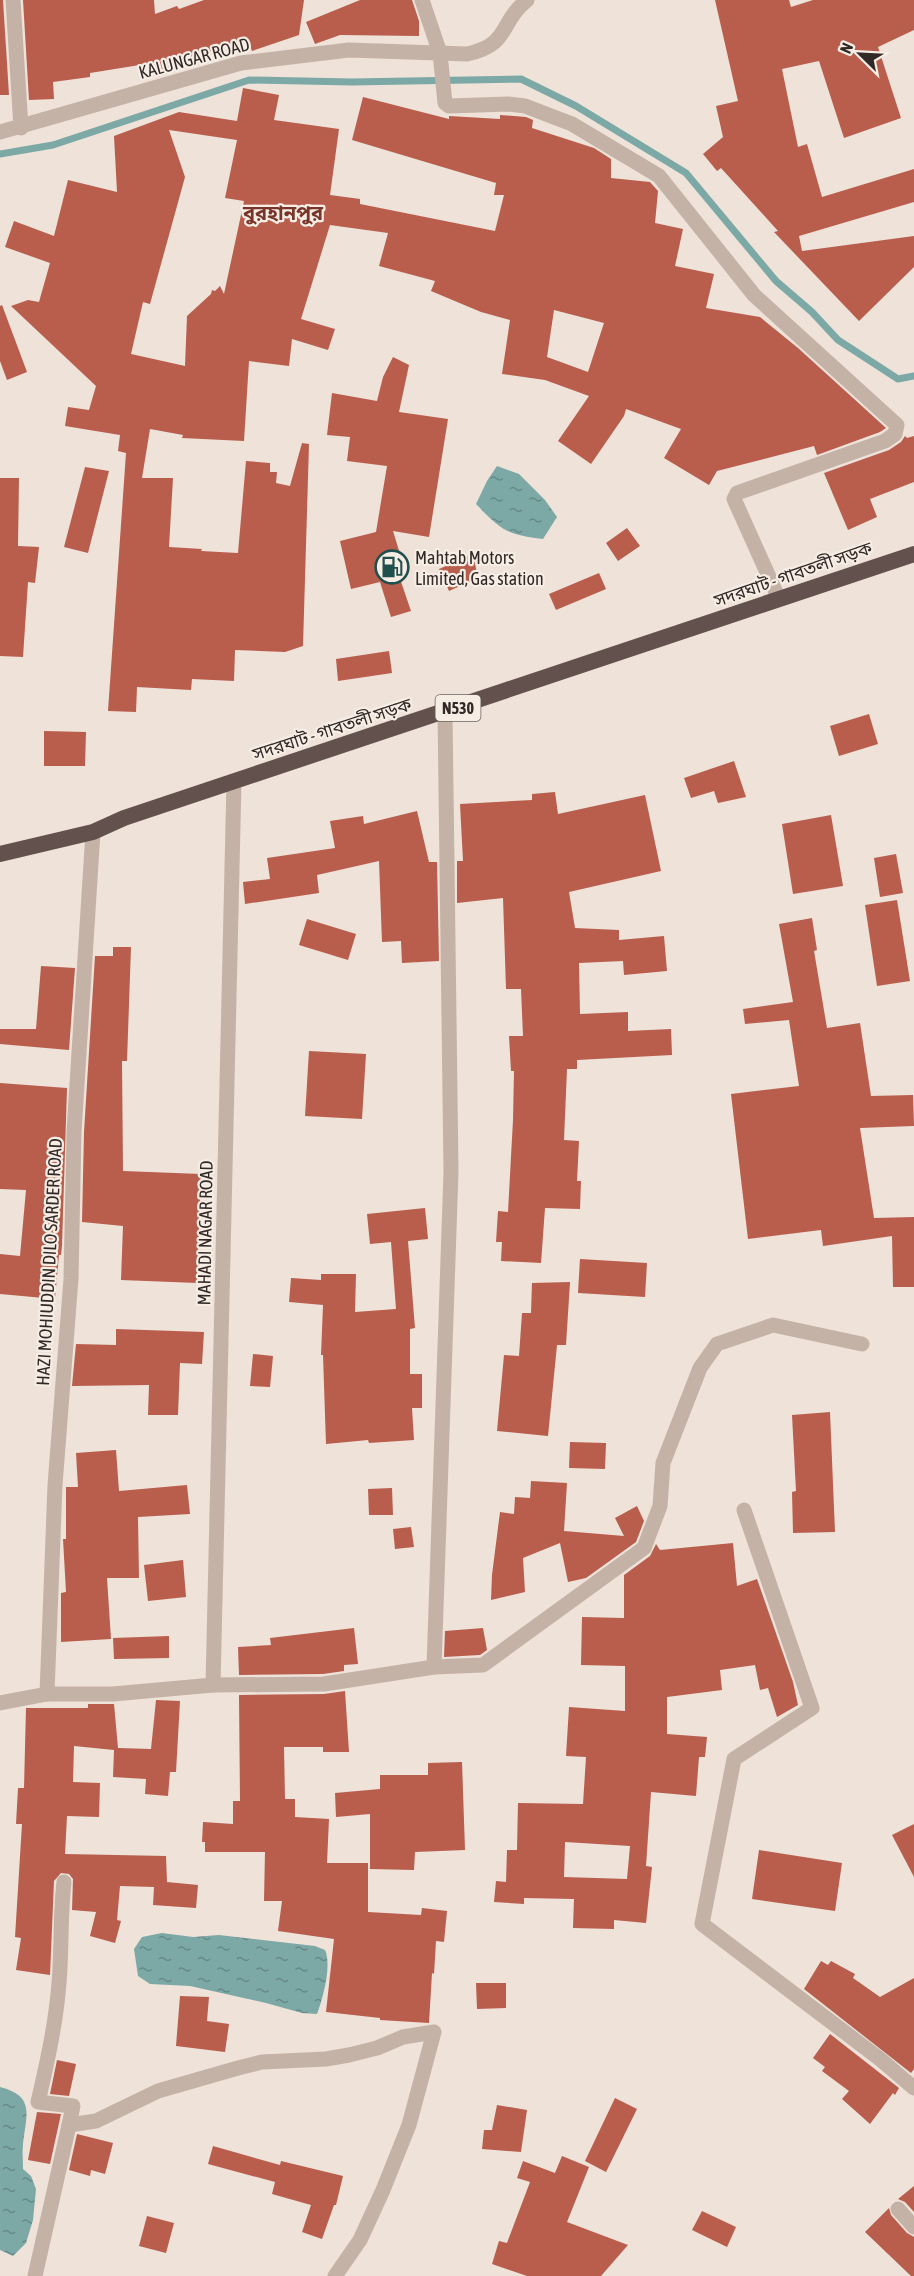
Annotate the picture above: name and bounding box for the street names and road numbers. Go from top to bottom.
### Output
street label: KALUNGAR ROAD [136,33,252,83]
street label: সদরঘাট - গাবতলী সড়ক [710,537,875,611]
street label: সদরঘাট - গাবতলী সড়ক [249,693,415,765]
road number: N530 [436,695,480,721]
street label: HAZI MOHIUDDIN DILO SARDER ROAD [32,1138,66,1386]
street label: MAHADI NAGAR ROAD [193,1160,217,1306]

